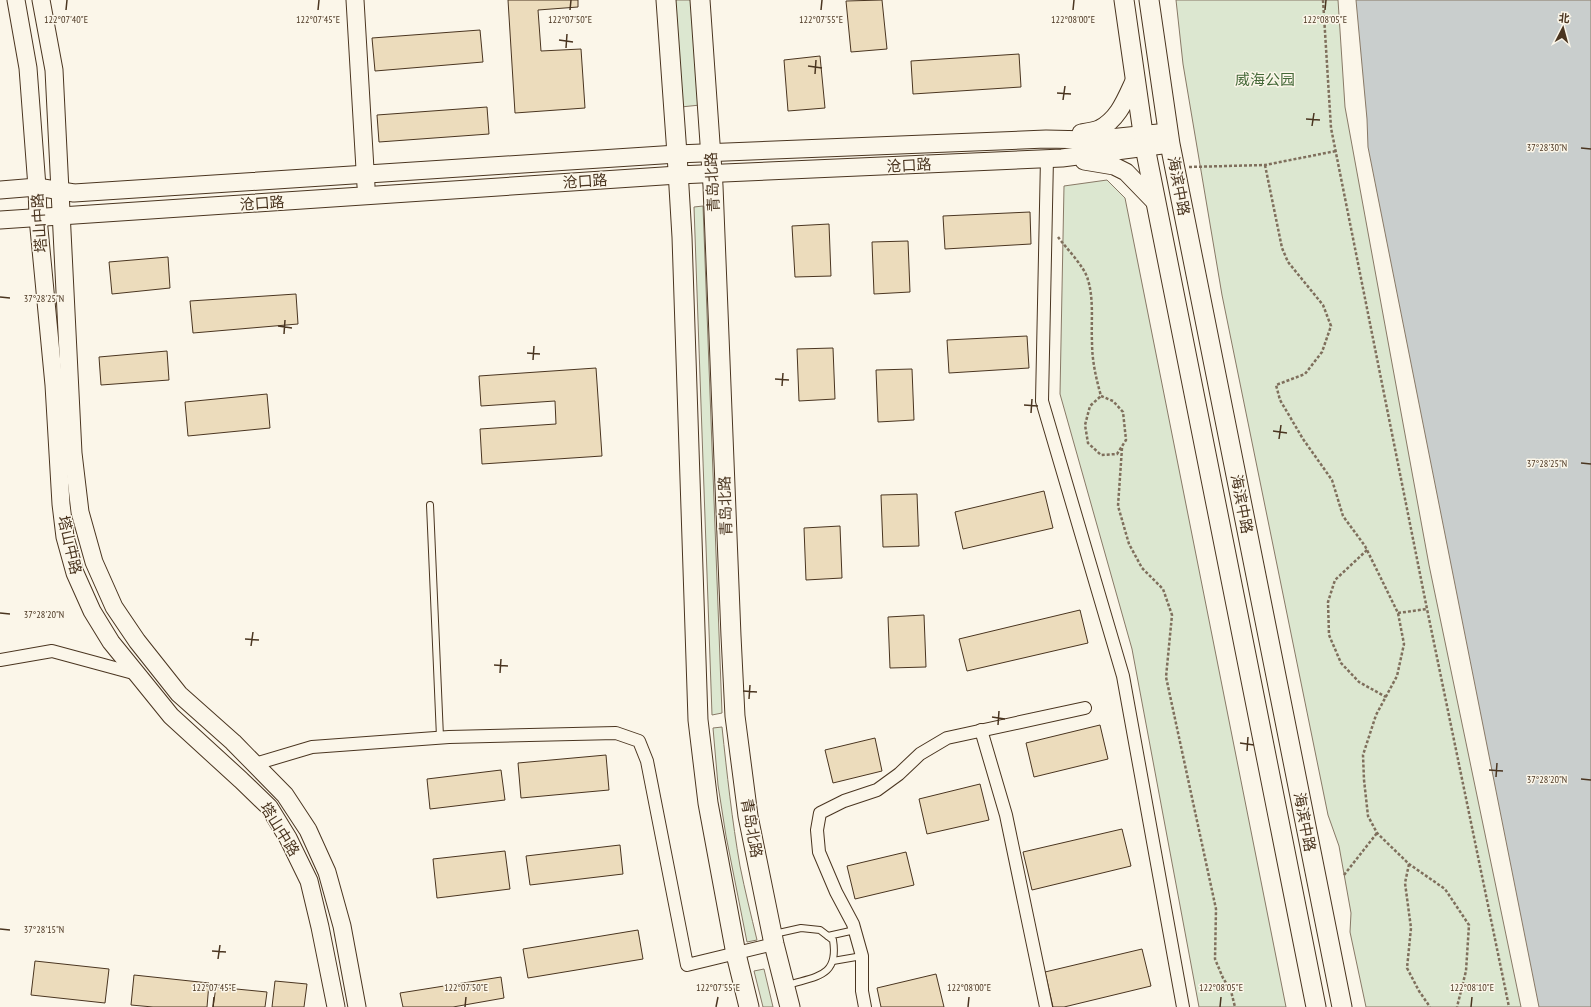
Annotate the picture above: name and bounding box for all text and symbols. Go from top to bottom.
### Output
north arrow [1543,8,1583,48]
text: 北 [1558,11,1570,26]
text: 122°07'40"E [44,13,88,26]
text: 122°07'45"E [296,13,340,26]
text: 122°07'50"E [548,13,592,26]
text: 122°07'55"E [799,13,843,26]
text: 122°08'00"E [1051,13,1095,26]
text: 122°08'05"E [1303,13,1347,26]
park label: 威海公园 [1235,70,1295,89]
text: 37°28'30"N [1527,141,1567,154]
street label: 青岛北路 [701,152,723,212]
street label: 沧口路 [886,154,932,176]
street label: 海滨中路 [1164,155,1194,217]
street label: 沧口路 [562,170,608,192]
street label: 塔山中路 [27,192,51,254]
street label: 沧口路 [239,192,285,214]
text: 37°28'25"N [24,292,64,305]
text: 37°28'25"N [1527,457,1567,470]
street label: 海滨中路 [1227,473,1257,535]
street label: 青岛北路 [714,476,736,536]
street label: 塔山中路 [54,514,86,576]
text: 37°28'20"N [24,608,64,621]
text: 37°28'20"N [1527,773,1567,786]
street label: 海滨中路 [1290,791,1320,853]
street label: 青岛北路 [737,797,767,859]
street label: 塔山中路 [256,799,304,859]
text: 37°28'15"N [24,923,64,936]
text: 122°07'45"E [192,981,236,994]
text: 122°07'50"E [444,981,488,994]
text: 122°07'55"E [696,981,740,994]
text: 122°08'00"E [947,981,991,994]
text: 122°08'05"E [1199,981,1243,994]
text: 122°08'10"E [1450,981,1494,994]

